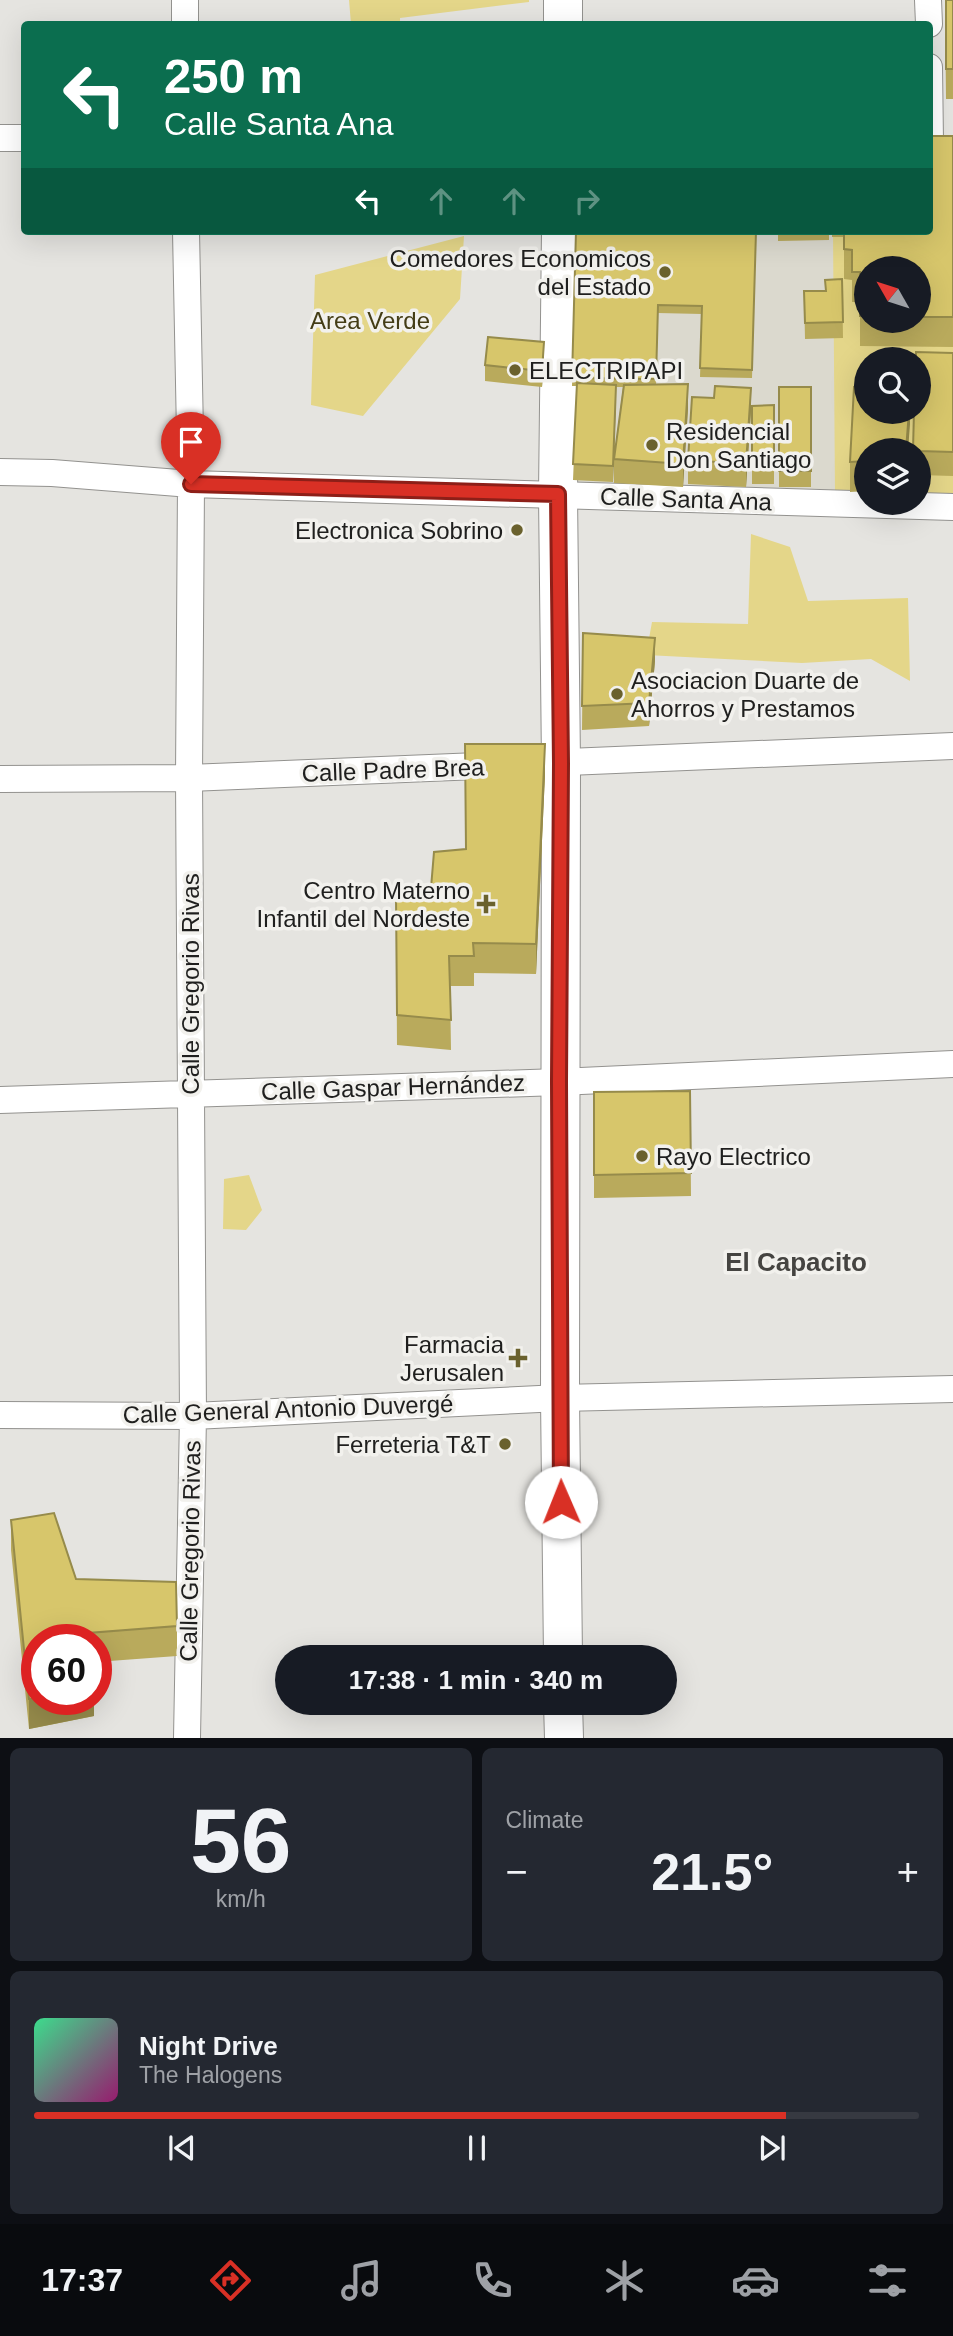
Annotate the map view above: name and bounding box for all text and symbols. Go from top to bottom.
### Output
icon: left [49,49,140,140]
text: 250 m [164,49,303,103]
text: Calle Santa Ana [164,106,394,142]
icon: left [349,182,387,220]
icon: ahead [422,182,460,220]
icon: ahead [495,182,533,220]
icon: right [568,182,606,220]
place label: Comedores Economicos del Estado [390,245,651,300]
north arrow [854,256,931,332]
map controls [854,256,931,515]
marker: Comedores Economicos del Estado [657,264,673,280]
park label: Area Verde [310,307,430,334]
button: search [854,347,931,424]
place label: ELECTRIPAPI [529,357,683,384]
marker: ELECTRIPAPI [507,362,523,378]
pin [161,412,221,484]
place label: Residencial Don Santiago [666,418,811,473]
icon: arrive [172,423,210,461]
marker: Residencial Don Santiago [644,437,660,453]
button: layers [854,438,931,515]
street label: Calle Santa Ana [600,483,773,516]
place label: Electronica Sobrino [295,517,503,544]
marker: Electronica Sobrino [509,522,525,538]
place label: Asociacion Duarte de Ahorros y Prestamos [631,667,859,722]
marker: Asociacion Duarte de Ahorros y Prestamos [609,686,625,702]
street label: Calle Padre Brea [301,753,485,787]
street label: Calle Gregorio Rivas [177,873,204,1095]
place label: Centro Materno Infantil del Nordeste [257,877,470,932]
marker: Centro Materno Infantil del Nordeste [476,894,496,914]
street label: Calle Gaspar Hernández [261,1069,525,1105]
place label: Rayo Electrico [656,1143,811,1170]
marker: Rayo Electrico [634,1148,650,1164]
district label: El Capacito [725,1247,867,1277]
place label: Farmacia Jerusalen [400,1331,505,1386]
marker: Farmacia Jerusalen [510,1350,526,1366]
street label: Calle General Antonio Duvergé [122,1390,454,1428]
place label: Ferreteria T&T [335,1431,491,1458]
marker: Ferreteria T&T [497,1436,513,1452]
street label: Calle Gregorio Rivas [175,1440,205,1662]
position arrow [524,1465,598,1539]
speed limit sign: 60 [21,1624,112,1715]
text: 17:38 · 1 min · 340 m [349,1665,603,1695]
text: 56 [190,1790,291,1891]
text: Climate [506,1807,583,1833]
text: 21.5° [651,1843,773,1901]
text: − [506,1851,528,1893]
text: + [897,1851,919,1893]
text: km/h [216,1886,266,1912]
text: Night Drive [139,2031,278,2061]
text: The Halogens [139,2062,282,2088]
icon: previous [163,2129,201,2167]
icon: pause [458,2129,496,2167]
icon: next [753,2129,791,2167]
icon: directions [206,2256,255,2305]
icon: music [337,2256,386,2305]
icon: phone [468,2256,517,2305]
icon: climate [600,2256,649,2305]
icon: car [731,2256,780,2305]
icon: filters [863,2256,912,2305]
text: 17:37 [41,2262,123,2298]

